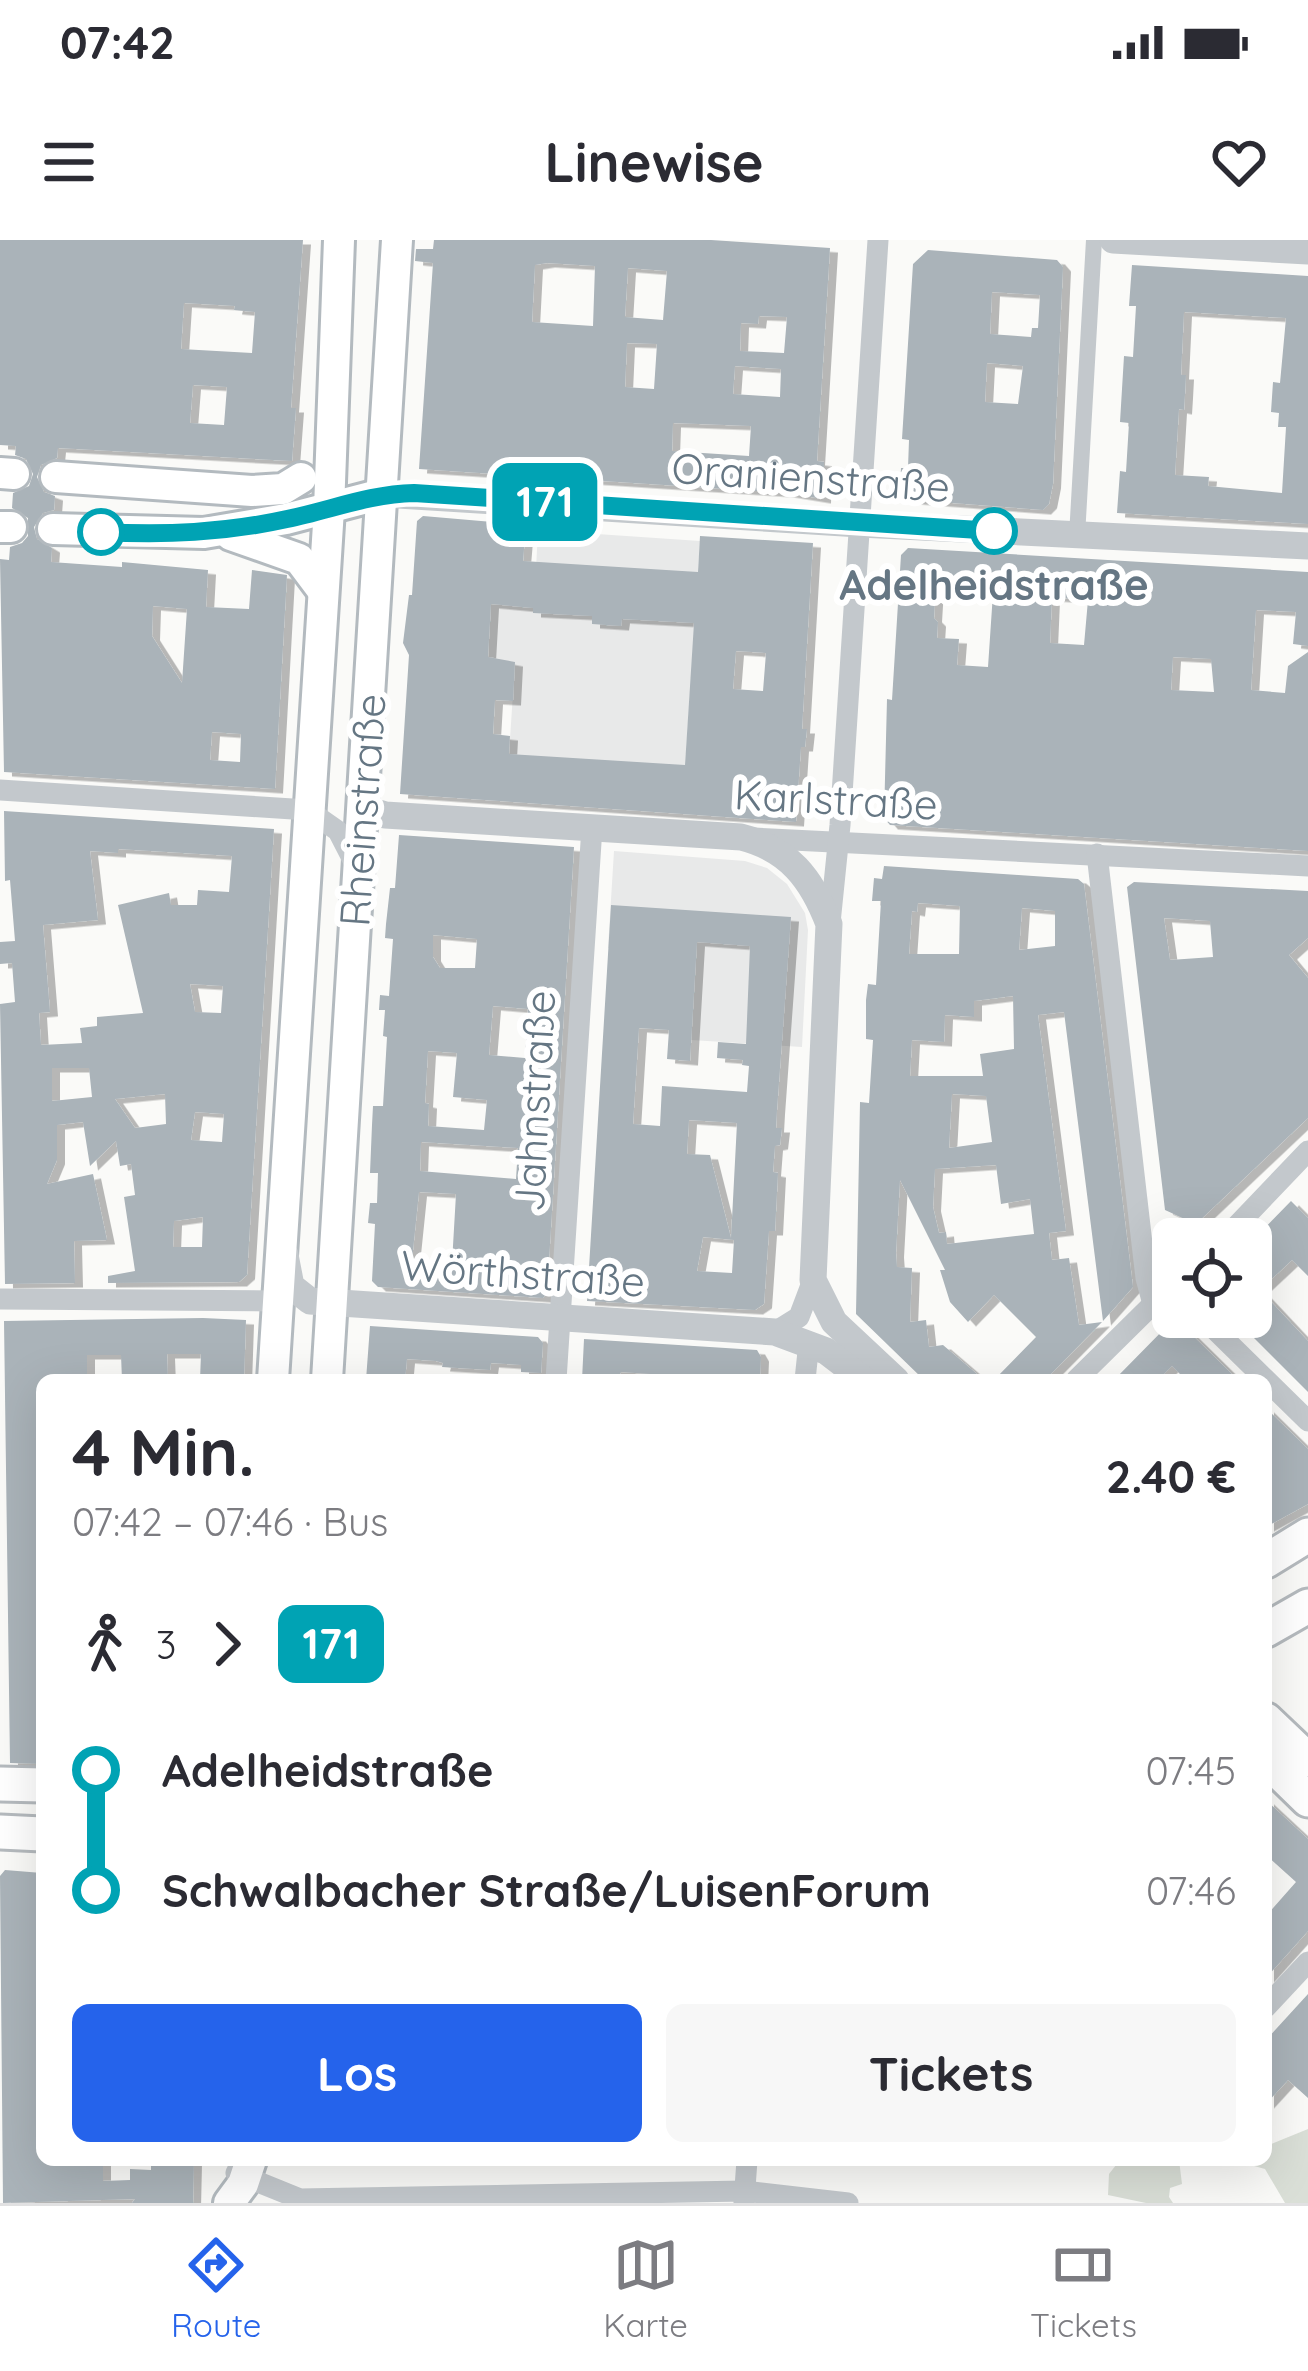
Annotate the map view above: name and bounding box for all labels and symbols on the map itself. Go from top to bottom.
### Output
street label: Oranienstraße [670,441,952,513]
line badge: 171 [476,463,614,541]
marker: Adelheidstraße [972,509,1016,553]
unlabelled marker [79,510,123,554]
place label: Adelheidstraße [839,558,1149,611]
street label: Rheinstraße [327,692,397,928]
street label: Karlstraße [733,767,939,831]
street label: Jahnstraße [502,989,566,1213]
street label: Wörthstraße [399,1238,647,1308]

